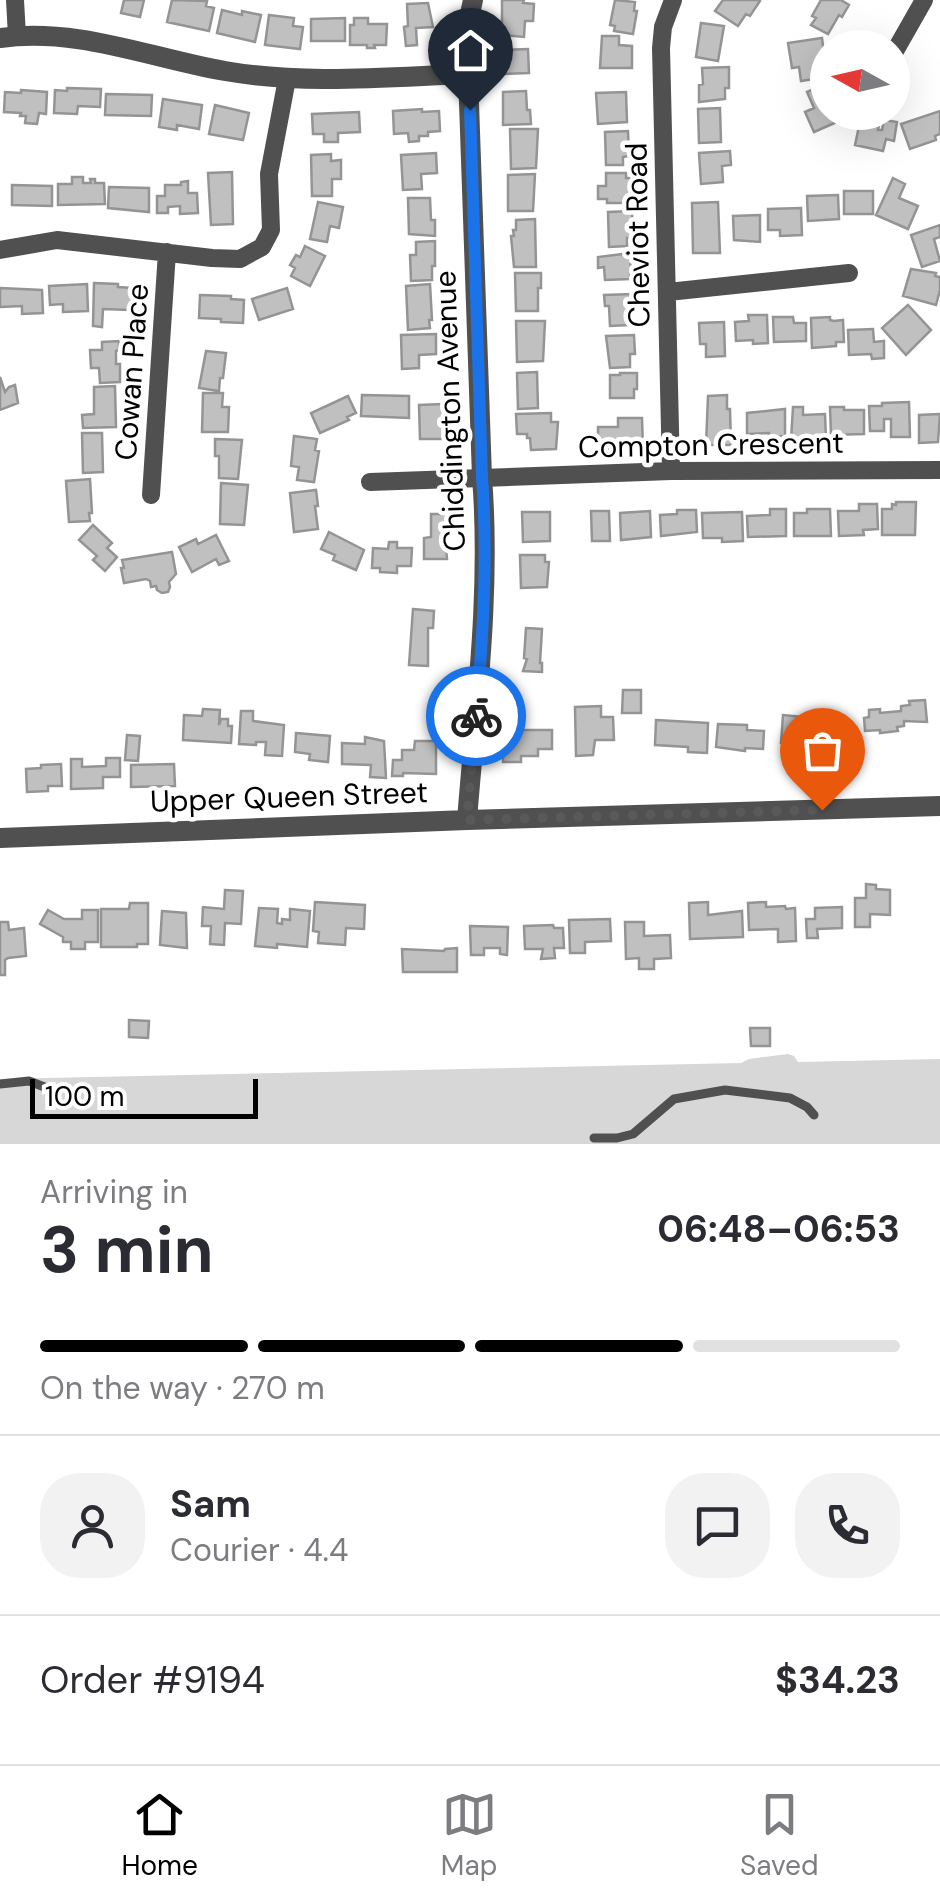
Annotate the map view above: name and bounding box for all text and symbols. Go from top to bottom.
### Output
pin [428,8,513,111]
icon: home [443,23,498,78]
north arrow [810,30,910,130]
map controls [810,30,910,130]
street label: Cheviot Road [616,142,659,328]
street label: Chiddington Avenue [425,270,474,552]
street label: Cowan Place [106,282,157,462]
street label: Compton Crescent [578,423,844,466]
courier [426,666,526,766]
icon: bike [449,689,504,744]
pin [780,708,865,811]
icon: bag [795,723,850,778]
street label: Upper Queen Street [149,772,429,821]
scale bar [30,1074,258,1118]
text: 100 m [45,1078,124,1115]
text: Arriving in [40,1171,188,1213]
text: 06:48–06:53 [657,1204,900,1254]
text: 3 min [40,1208,214,1292]
text: On the way · 270 m [40,1367,325,1409]
button: person [40,1473,145,1578]
button: chat [665,1473,770,1578]
button: phone [795,1473,900,1578]
text: Sam [170,1479,251,1529]
text: Courier · 4.4 [170,1529,348,1571]
text: Order #9194 [40,1655,265,1705]
text: $34.23 [775,1655,900,1705]
tab: Home [121,1787,198,1884]
tab: Map [441,1787,497,1884]
tab: Saved [740,1787,819,1884]

